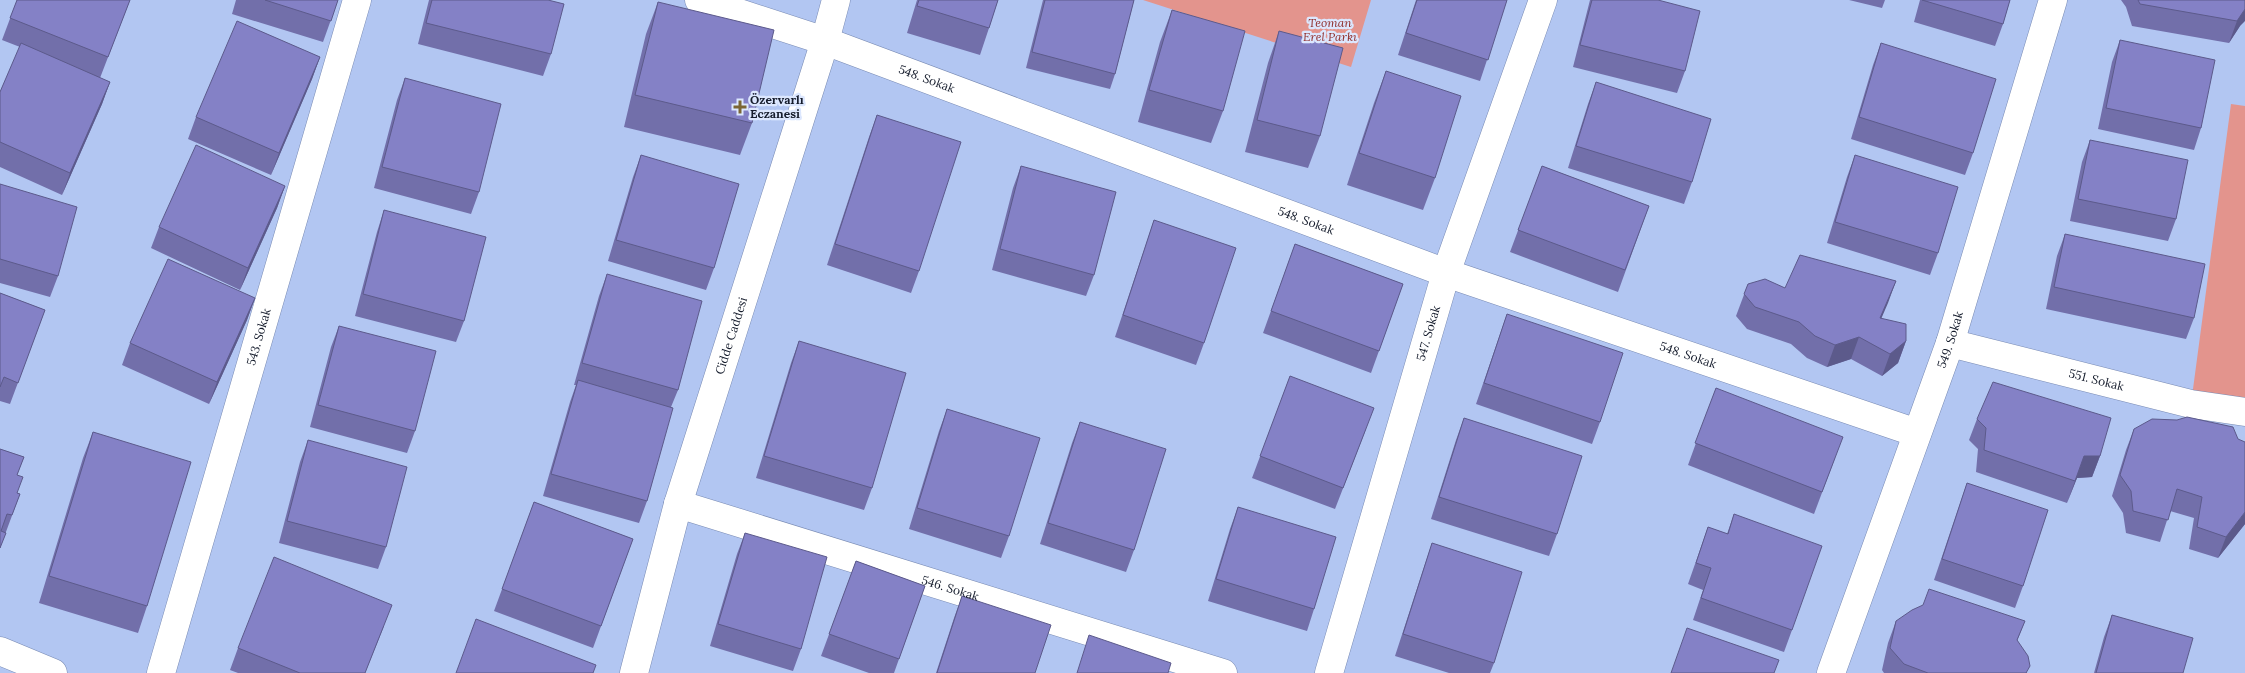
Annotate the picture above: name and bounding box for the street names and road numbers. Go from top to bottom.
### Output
street label: 548. Sokak [897,61,958,96]
street label: 548. Sokak [1276,203,1337,238]
street label: Cidde Caddesi [712,295,750,376]
street label: 547. Sokak [1413,303,1443,363]
street label: 543. Sokak [243,306,274,367]
street label: 549. Sokak [1934,309,1966,370]
street label: 548. Sokak [1658,338,1719,371]
street label: 551. Sokak [2067,365,2126,394]
street label: 546. Sokak [920,572,981,604]

